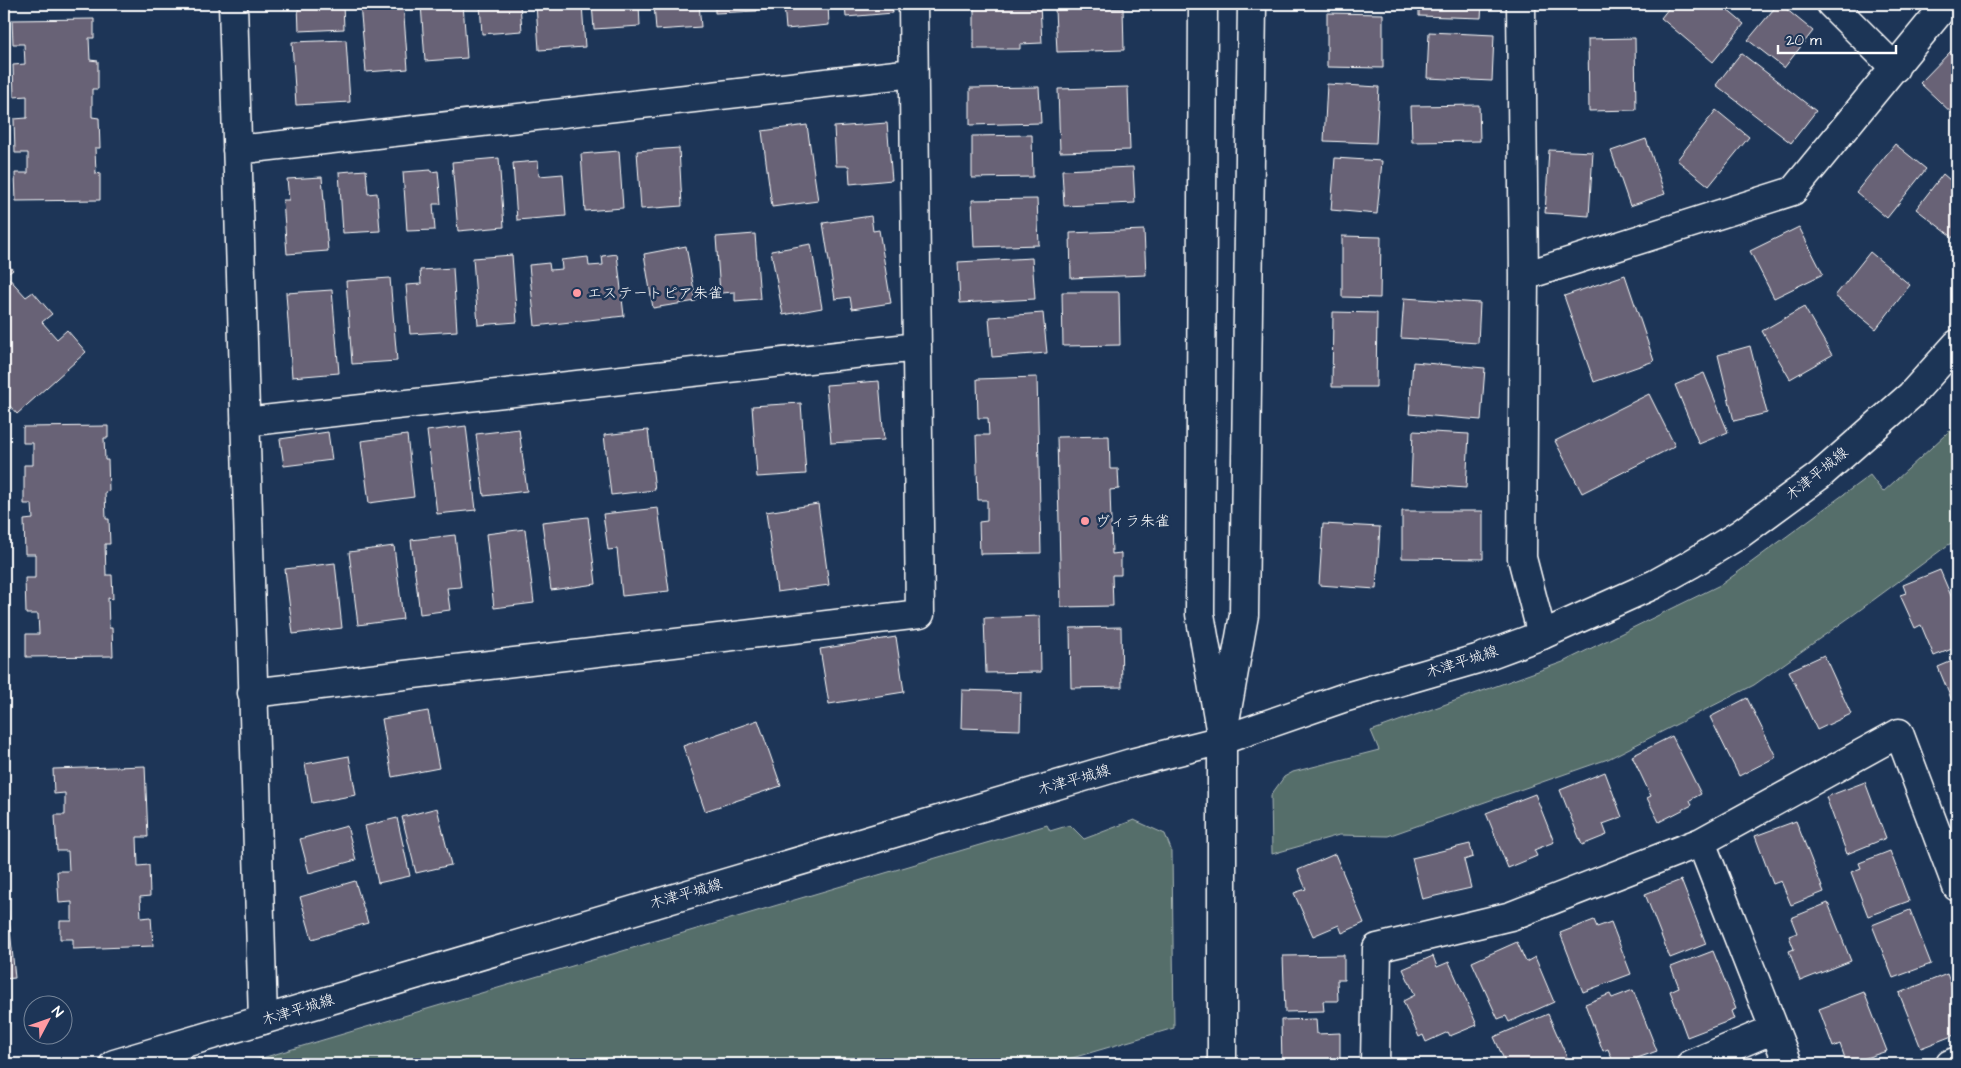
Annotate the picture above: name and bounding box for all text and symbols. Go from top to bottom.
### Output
scale bar [1778,22,1896,54]
text: 20 m [1786,30,1822,51]
place label: エステートピア朱雀 [587,283,723,304]
marker: エステートピア朱雀 [571,287,583,299]
street label: 木津平城線 [1781,442,1853,506]
place label: ヴィラ朱雀 [1095,511,1170,532]
marker: ヴィラ朱雀 [1079,515,1091,527]
street label: 木津平城線 [1423,640,1501,684]
street label: 木津平城線 [1035,760,1113,800]
street label: 木津平城線 [647,874,725,914]
street label: 木津平城線 [259,989,337,1031]
north arrow [22,996,72,1046]
text: N [47,1002,68,1022]

